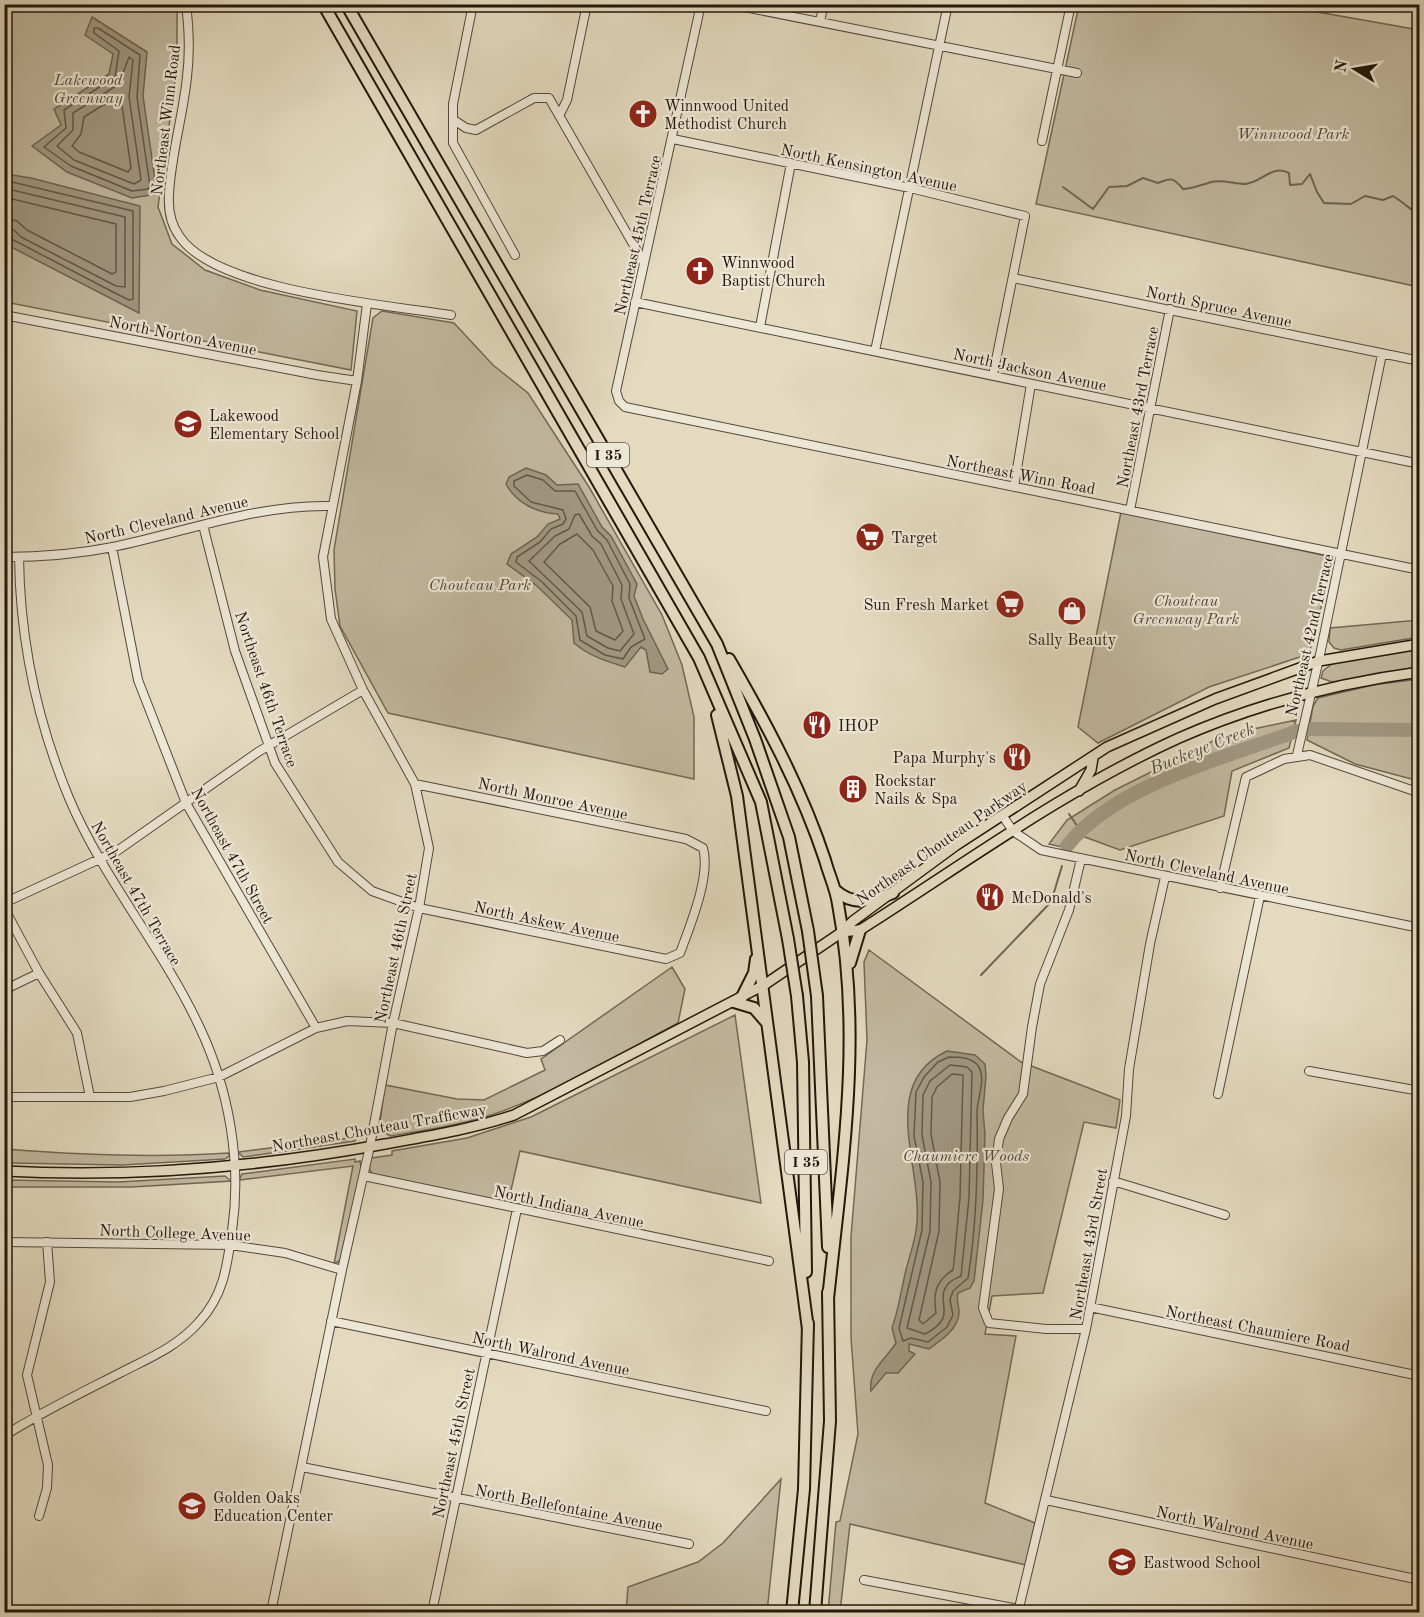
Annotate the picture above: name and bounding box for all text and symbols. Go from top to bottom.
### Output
north arrow [1325,39,1385,99]
street label: Northeast Winn Road [150,44,184,196]
text: N [1333,58,1351,74]
park label: Lakewood Greenway [53,73,123,107]
church icon: Winnwood United Methodist Church [627,98,659,130]
place label: Winnwood United Methodist Church [664,99,789,133]
park label: Winnwood Park [1237,127,1349,143]
street label: North Kensington Avenue [779,142,958,195]
street label: Northeast 45th Terrace [613,154,665,317]
church icon: Winnwood Baptist Church [684,255,716,287]
place label: Winnwood Baptist Church [721,256,826,290]
street label: North Spruce Avenue [1144,285,1293,331]
street label: North Norton Avenue [108,315,258,359]
street label: Northeast 43rd Terrace [1115,325,1163,490]
street label: North Jackson Avenue [951,347,1108,395]
school or university icon: Lakewood Elementary School [172,408,204,440]
place label: Lakewood Elementary School [209,409,339,443]
road number: I 35 [587,443,629,467]
street label: Northeast Winn Road [945,454,1097,498]
street label: North Cleveland Avenue [83,494,250,548]
supermarket icon: Target [854,521,886,553]
place label: Target [891,531,938,547]
street label: Northeast 42nd Terrace [1284,553,1337,718]
park label: Chouteau Park [429,578,531,594]
supermarket icon: Sun Fresh Market [994,588,1026,620]
park label: Chouteau Greenway Park [1133,594,1240,628]
shop icon: Sally Beauty [1056,595,1088,627]
place label: Sun Fresh Market [863,598,989,614]
street label: Northeast 46th Terrace [231,610,299,770]
place label: Sally Beauty [1028,633,1117,649]
restaurant icon: IHOP [801,709,833,741]
place label: IHOP [838,719,879,735]
water label: Buckeye Creek [1146,720,1258,779]
restaurant icon: Papa Murphy's [1001,741,1033,773]
place label: Papa Murphy's [892,751,996,767]
building icon: Rockstar Nails & Spa [837,773,869,805]
place label: Rockstar Nails & Spa [874,774,958,808]
street label: North Monroe Avenue [476,776,629,824]
street label: Northeast Chouteau Parkway [854,778,1031,909]
street label: Northeast 47th Street [187,785,276,927]
street label: Northeast 47th Terrace [87,819,183,969]
street label: North Cleveland Avenue [1123,848,1290,898]
street label: Northeast 46th Street [373,871,421,1025]
restaurant icon: McDonald's [974,881,1006,913]
place label: McDonald's [1011,891,1092,907]
street label: North Askew Avenue [472,900,621,946]
street label: Northeast Chouteau Trafficway [271,1102,489,1156]
park label: Chaumiere Woods [903,1149,1030,1165]
road number: I 35 [785,1150,827,1174]
street label: Northeast 43rd Street [1069,1167,1111,1321]
street label: North Indiana Avenue [492,1184,645,1232]
street label: North College Avenue [99,1223,251,1245]
street label: Northeast Chaumiere Road [1164,1304,1351,1356]
street label: North Walrond Avenue [470,1330,631,1379]
street label: Northeast 45th Street [431,1366,479,1520]
street label: North Bellefontaine Avenue [473,1483,664,1535]
school or university icon: Golden Oaks Education Center [176,1490,208,1522]
place label: Golden Oaks Education Center [213,1491,333,1525]
street label: North Walrond Avenue [1154,1504,1315,1553]
school or university icon: Eastwood School [1106,1546,1138,1578]
place label: Eastwood School [1143,1556,1261,1572]

